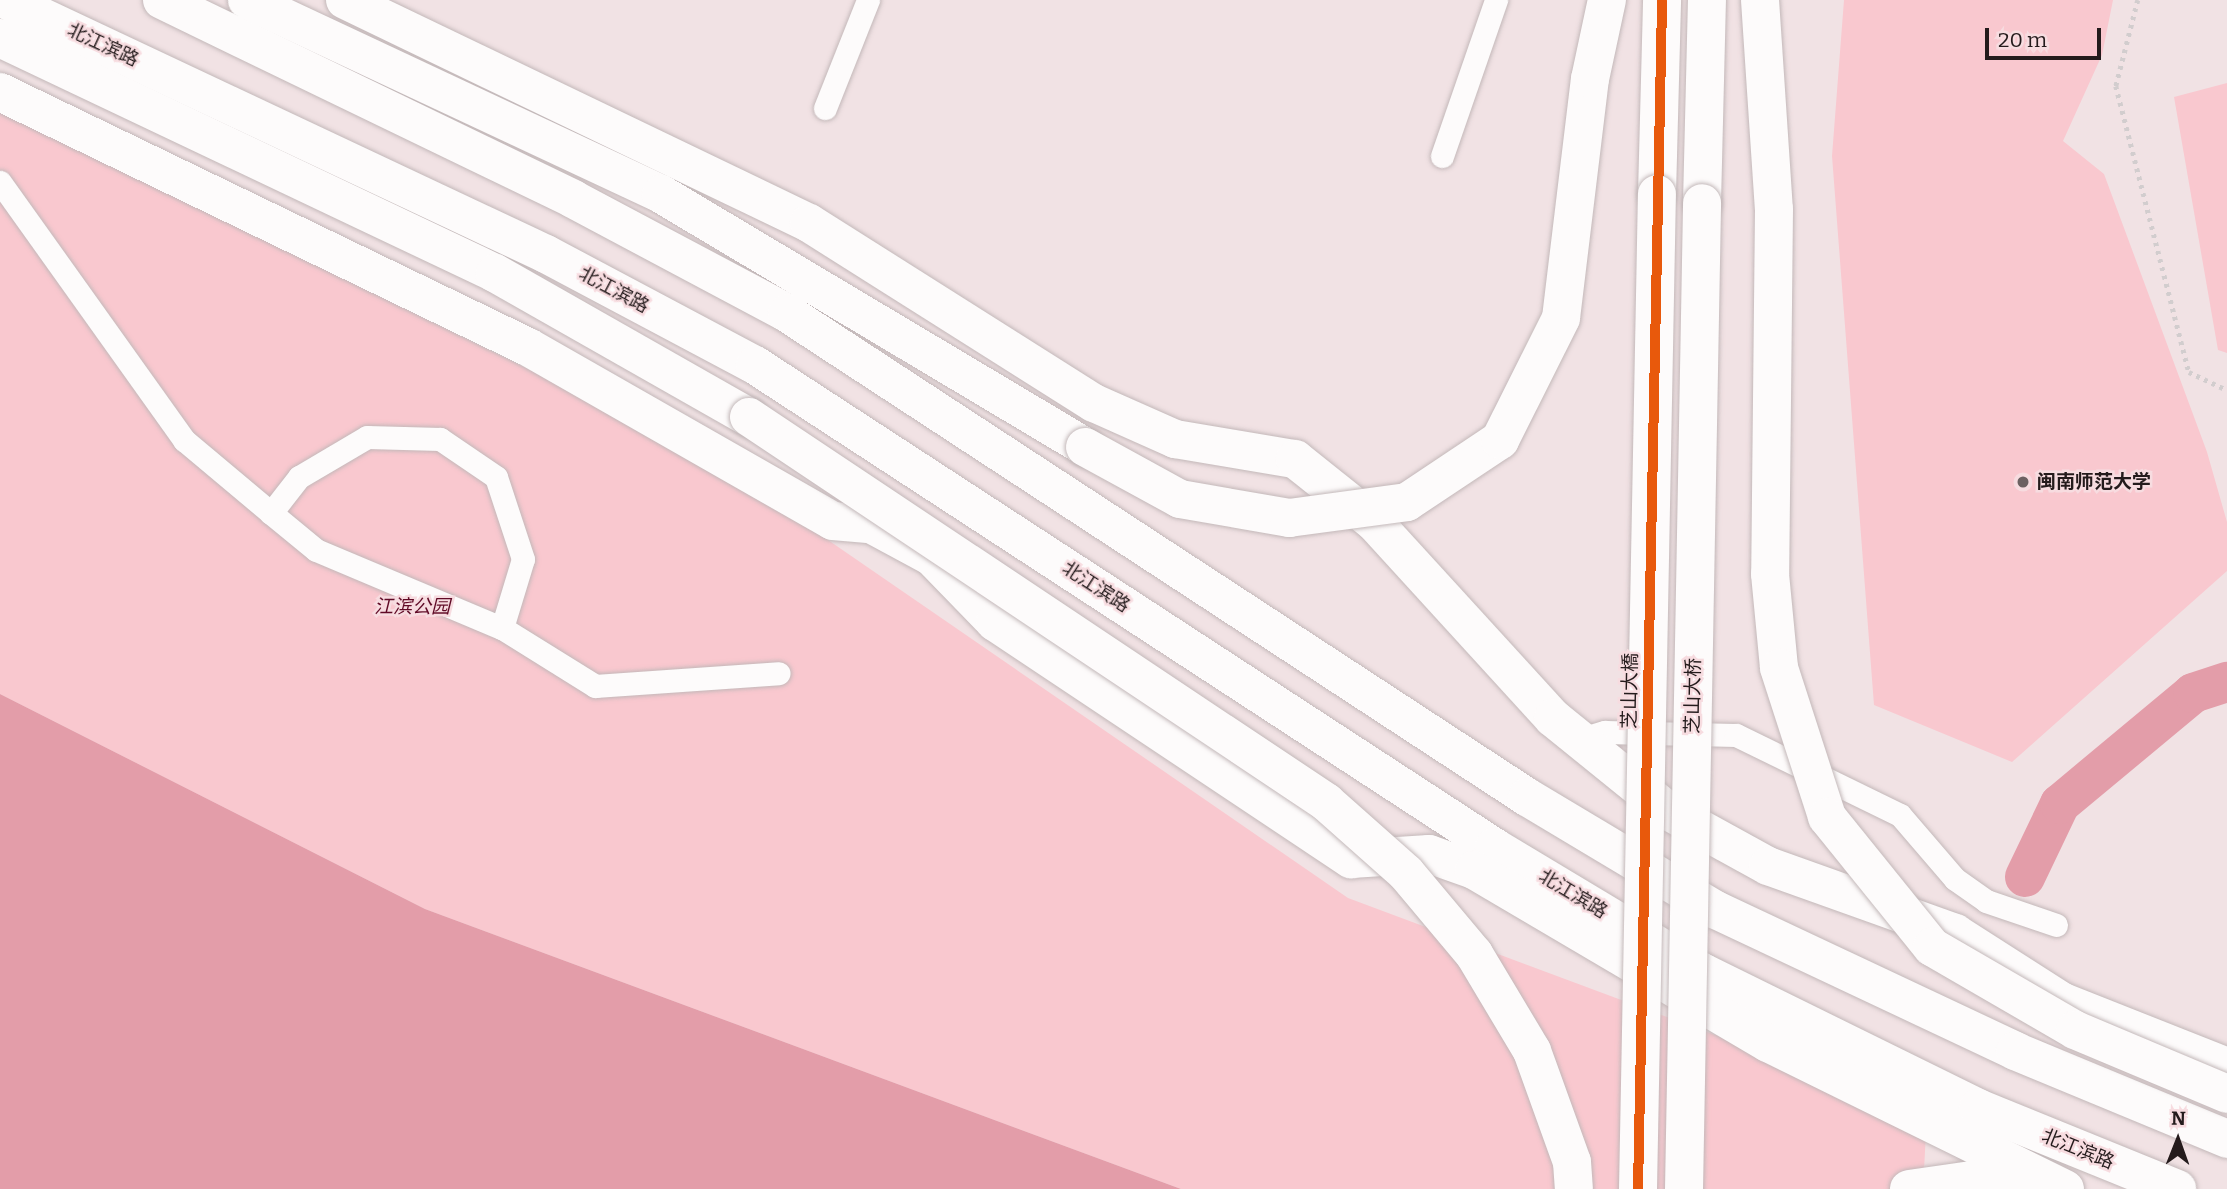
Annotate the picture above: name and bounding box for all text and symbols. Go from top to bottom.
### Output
scale bar [1989,14,2104,58]
street label: 北江滨路 [64,19,142,71]
text: 20 m [1998,27,2047,53]
street label: 北江滨路 [575,262,653,318]
place label: 闽南师范大学 [2037,471,2151,493]
marker: 闽南师范大学 [2015,474,2031,490]
street label: 北江滨路 [1058,557,1134,617]
park label: 江滨公园 [374,596,450,618]
street label: 芝山大橋 [1618,653,1642,729]
street label: 芝山大桥 [1681,658,1705,734]
street label: 北江滨路 [1535,865,1611,923]
north arrow [2143,1105,2213,1175]
text: N [2171,1107,2186,1130]
street label: 北江滨路 [2038,1124,2118,1174]

